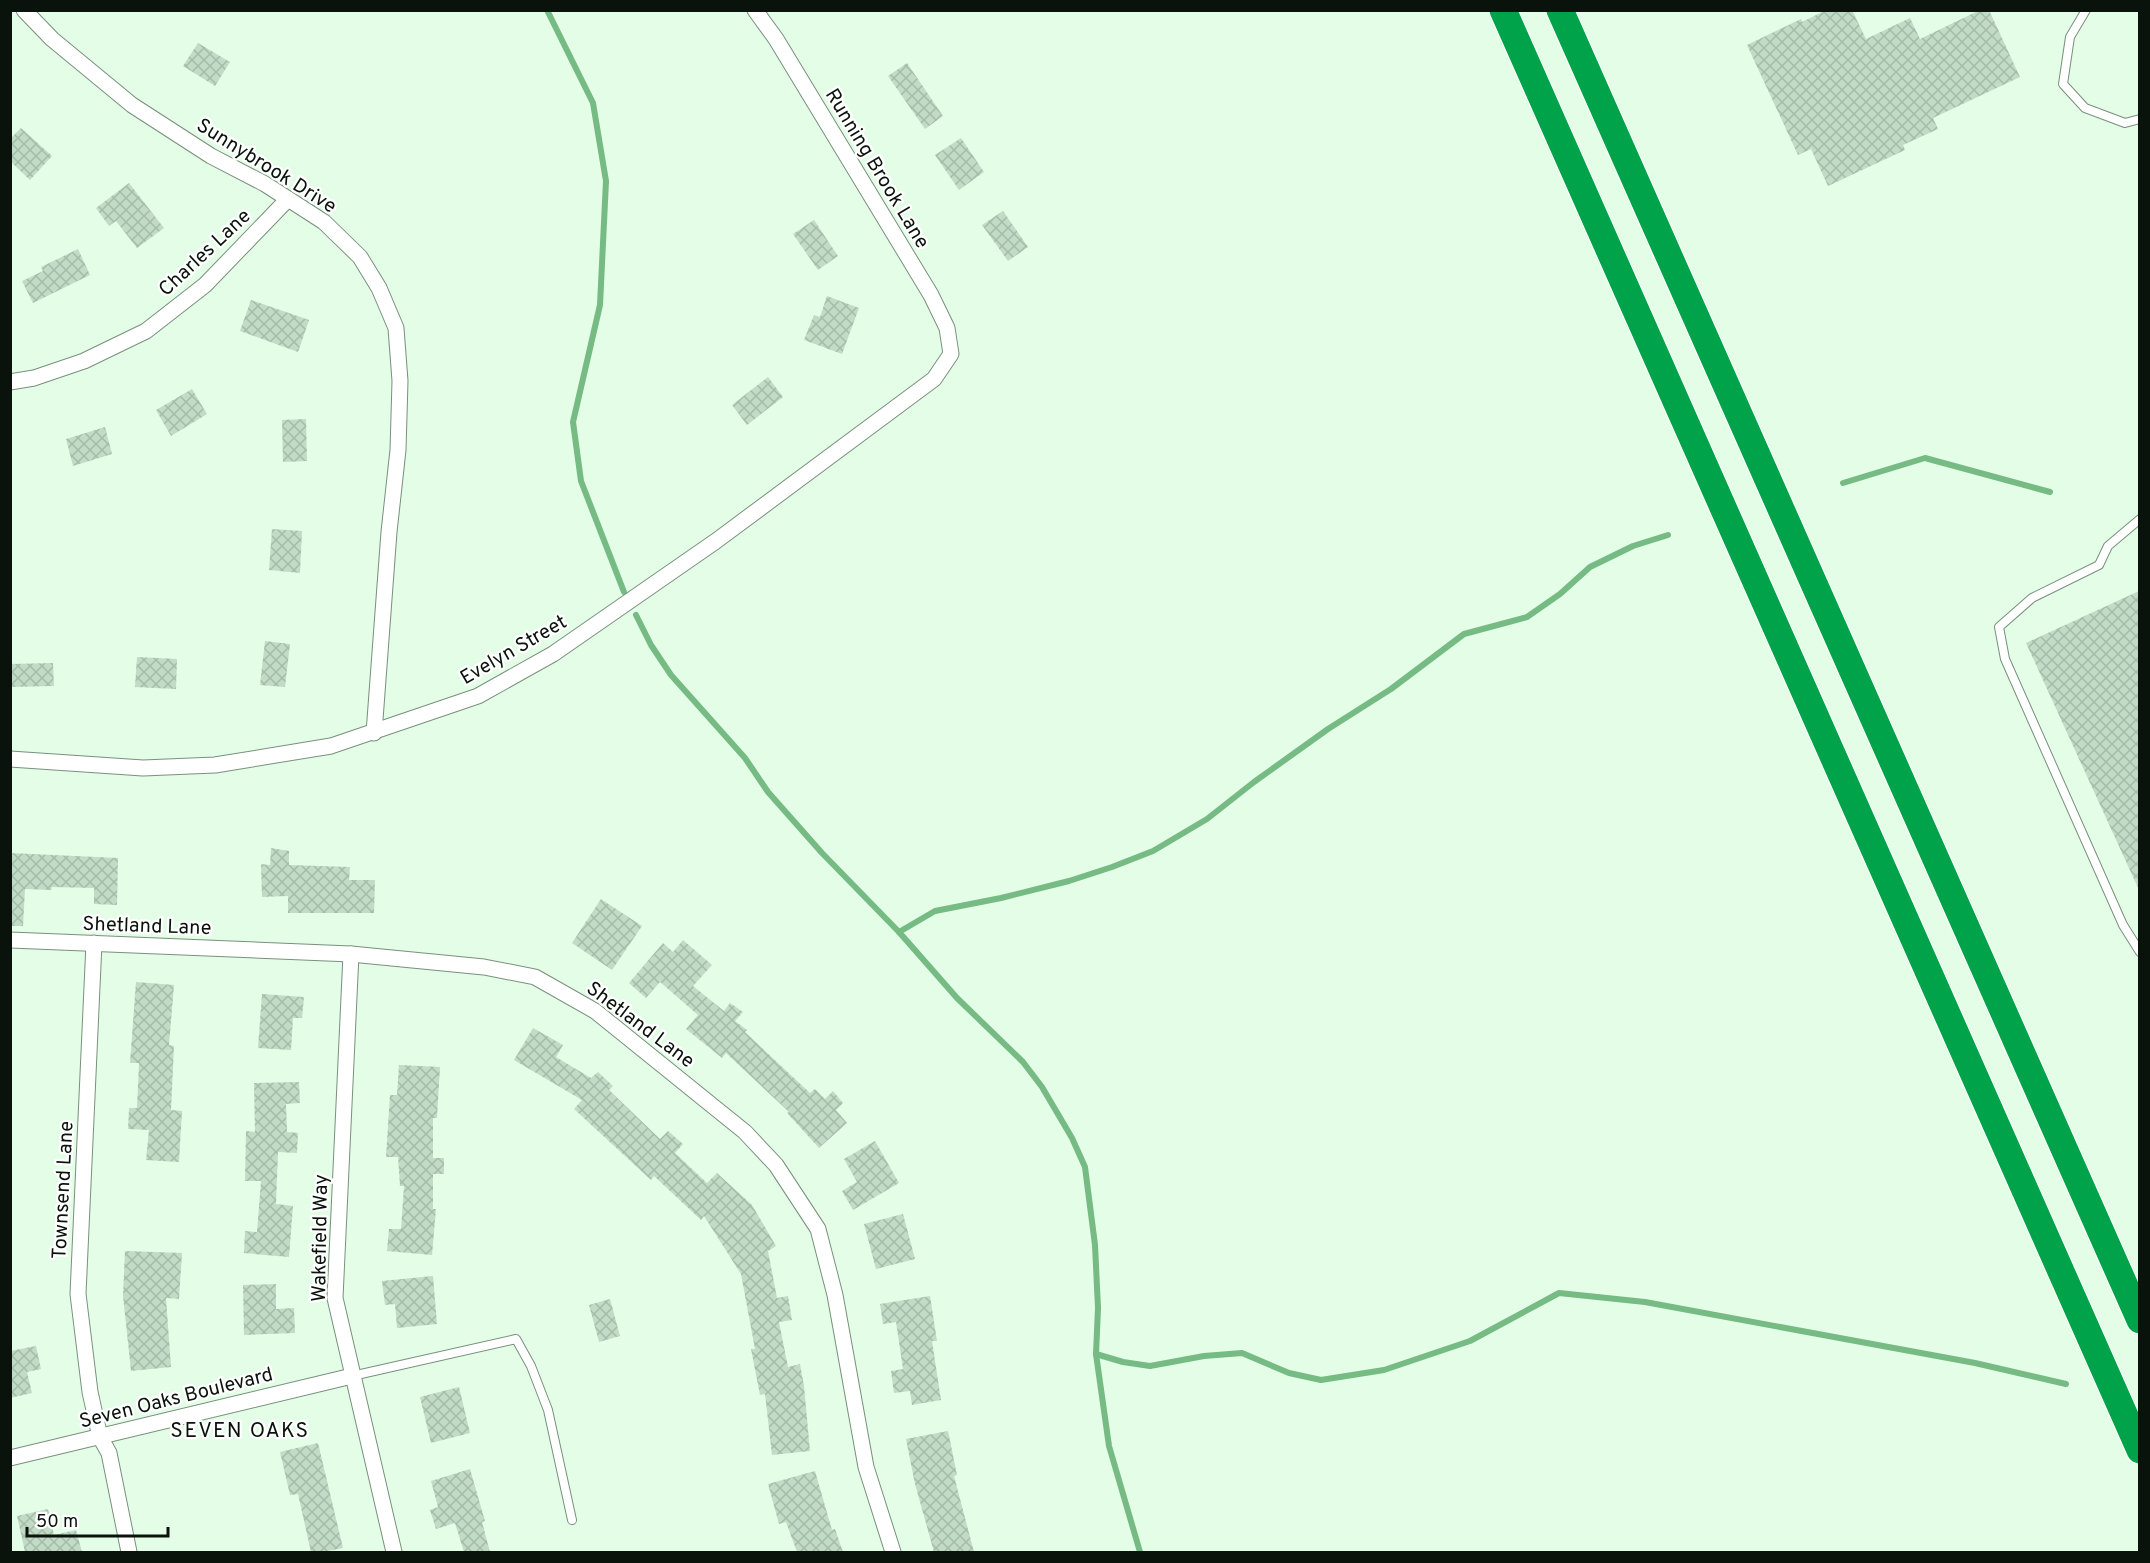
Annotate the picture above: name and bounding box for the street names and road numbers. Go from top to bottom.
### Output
street label: Running Brook Lane [818,84,934,254]
street label: Sunnybrook Drive [191,113,341,220]
street label: Charles Lane [154,204,257,303]
street label: Evelyn Street [456,610,572,692]
street label: Shetland Lane [82,912,212,942]
street label: Shetland Lane [580,976,699,1075]
street label: Townsend Lane [47,1120,81,1260]
street label: Wakefield Way [307,1174,335,1302]
street label: Seven Oaks Boulevard [77,1362,276,1436]

